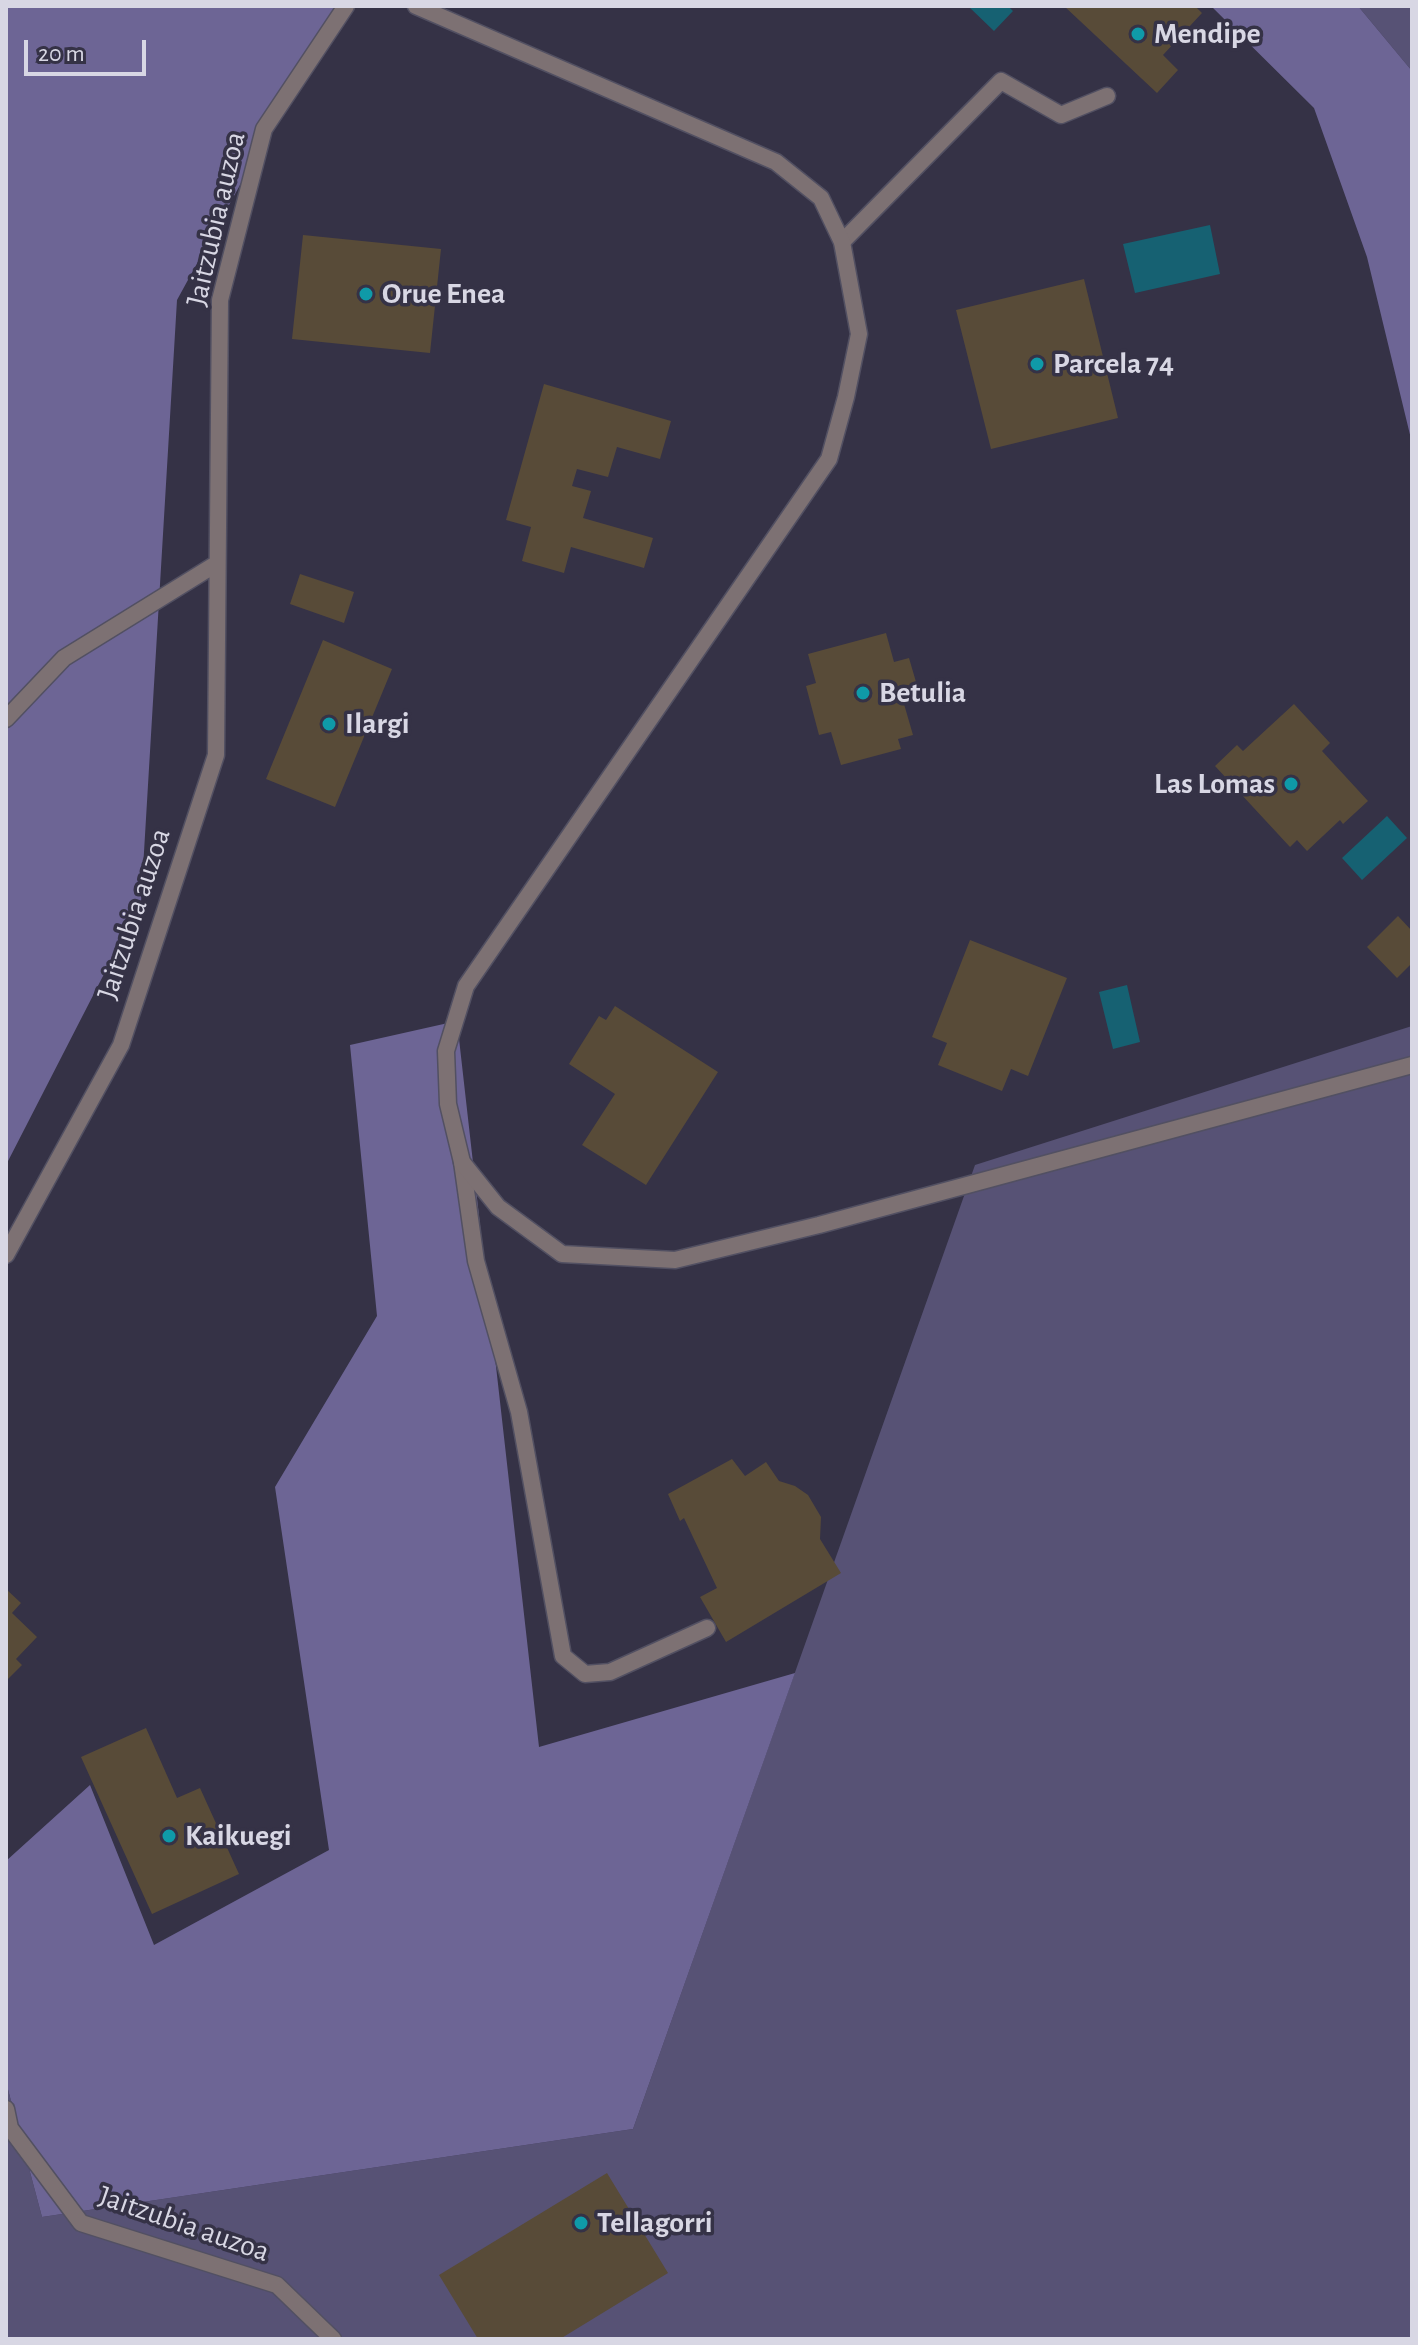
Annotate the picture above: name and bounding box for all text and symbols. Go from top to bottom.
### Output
place label: Mendipe [1154,16,1261,52]
scale bar [28,24,150,74]
marker: Mendipe [1129,25,1147,43]
text: 20 m [38,42,85,66]
street label: Jaitzubia auzoa [178,128,254,310]
place label: Orue Enea [382,276,506,312]
marker: Orue Enea [357,285,375,303]
place label: Parcela 74 [1053,346,1174,382]
marker: Parcela 74 [1028,355,1046,373]
place label: Betulia [879,675,966,711]
marker: Betulia [854,684,872,702]
place label: Ilargi [345,706,410,742]
marker: Ilargi [320,715,338,733]
place label: Las Lomas [1154,766,1275,802]
marker: Las Lomas [1282,775,1300,793]
street label: Jaitzubia auzoa [89,824,179,1004]
place label: Kaikuegi [185,1818,292,1854]
marker: Kaikuegi [160,1827,178,1845]
street label: Jaitzubia auzoa [94,2178,274,2270]
place label: Tellagorri [597,2205,713,2241]
marker: Tellagorri [572,2214,590,2232]

